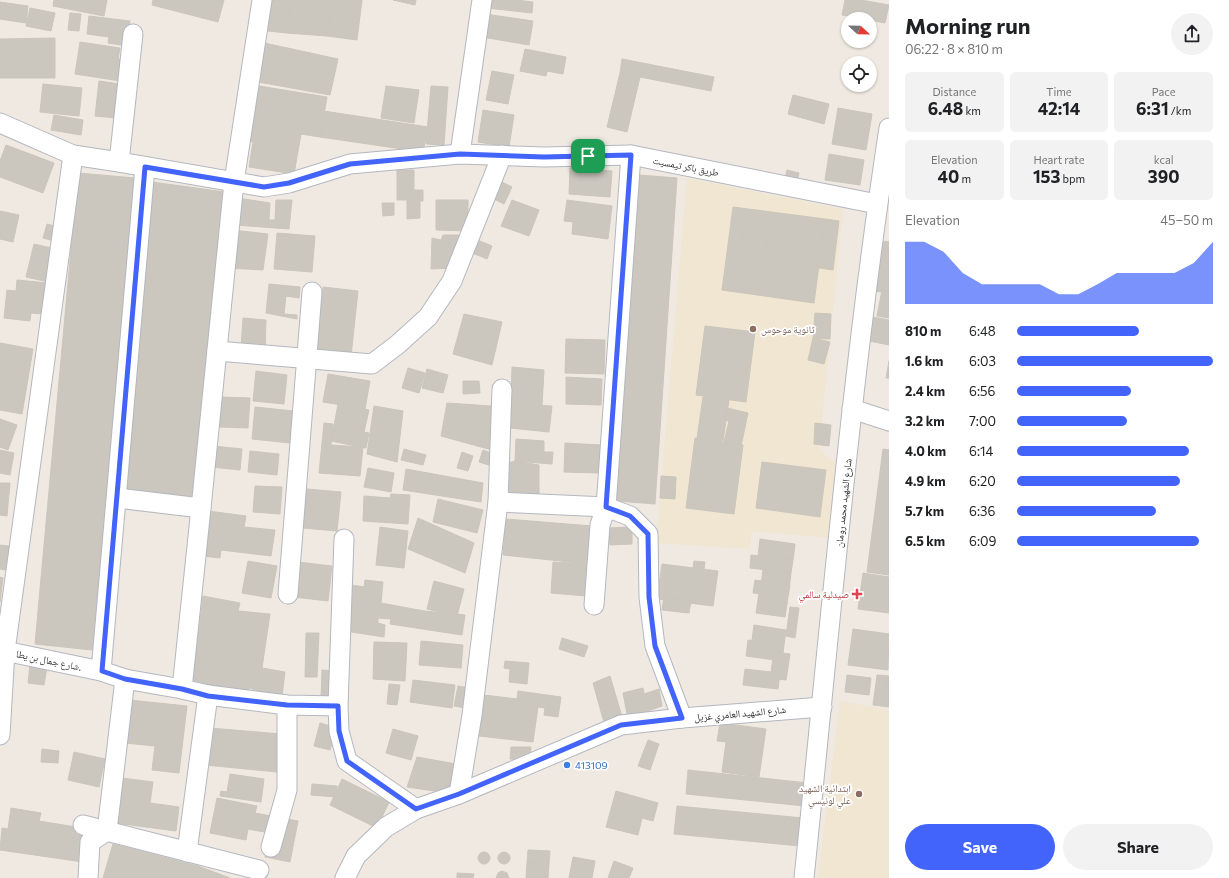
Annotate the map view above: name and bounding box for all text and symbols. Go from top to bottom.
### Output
north arrow [841,12,877,48]
map controls [841,12,877,92]
text: Morning run [905,12,1031,39]
button: share [1171,13,1213,55]
text: 06:22 · 8 × 810 m [905,41,1003,57]
button: locate [841,56,877,92]
text: Distance [932,85,976,98]
text: Time [1046,85,1072,98]
text: Pace [1152,85,1176,98]
text: 6.48 [928,98,963,119]
text: 42:14 [1038,98,1080,119]
text: 6:31 [1136,98,1169,119]
text: km [963,104,981,117]
text: /km [1169,104,1191,117]
pin [571,139,605,173]
icon: arrive [577,145,599,167]
text: Elevation [931,153,978,166]
text: Heart rate [1033,153,1085,166]
text: kcal [1154,153,1174,166]
street label: طريق باكر تيمسيت [652,154,721,179]
text: 40 [938,166,959,187]
text: 153 [1033,166,1060,187]
text: 390 [1148,166,1180,187]
text: m [959,172,971,185]
text: bpm [1060,172,1085,185]
text: Elevation [905,212,960,228]
text: 45–50 m [1160,212,1213,228]
place label: ثانوية موحوس [761,323,815,336]
text: 810 m [905,323,941,339]
text: 6:48 [969,323,996,339]
marker: ثانوية موحوس [748,324,758,334]
text: 1.6 km [905,353,943,369]
text: 6:03 [969,353,996,369]
text: 2.4 km [905,383,945,399]
text: 6:56 [969,383,995,399]
text: 3.2 km [905,413,945,429]
text: 7:00 [969,413,996,429]
text: 4.0 km [905,443,946,459]
text: 6:14 [969,443,993,459]
street label: شارع الشهيد محمد رومان [832,457,855,548]
text: 4.9 km [905,473,946,489]
text: 6:20 [969,473,996,489]
text: 5.7 km [905,503,944,519]
text: 6:36 [969,503,995,519]
text: 6.5 km [905,533,945,549]
text: 6:09 [969,533,996,549]
place label: صيدلية سالمي [798,588,849,603]
marker: صيدلية سالمي [852,589,862,599]
street label: شارع جمال بن يطا. [15,647,83,674]
street label: شارع الشهيد العامري غزيل [693,703,787,726]
place label: 413109 [575,759,608,771]
marker: 413109 [562,760,572,770]
place label: ابتدائية الشهيد علي لونيسي [799,782,851,809]
marker: ابتدائية الشهيد علي لونيسي [854,789,864,799]
button: Save [905,824,1055,870]
button: Share [1063,824,1213,870]

